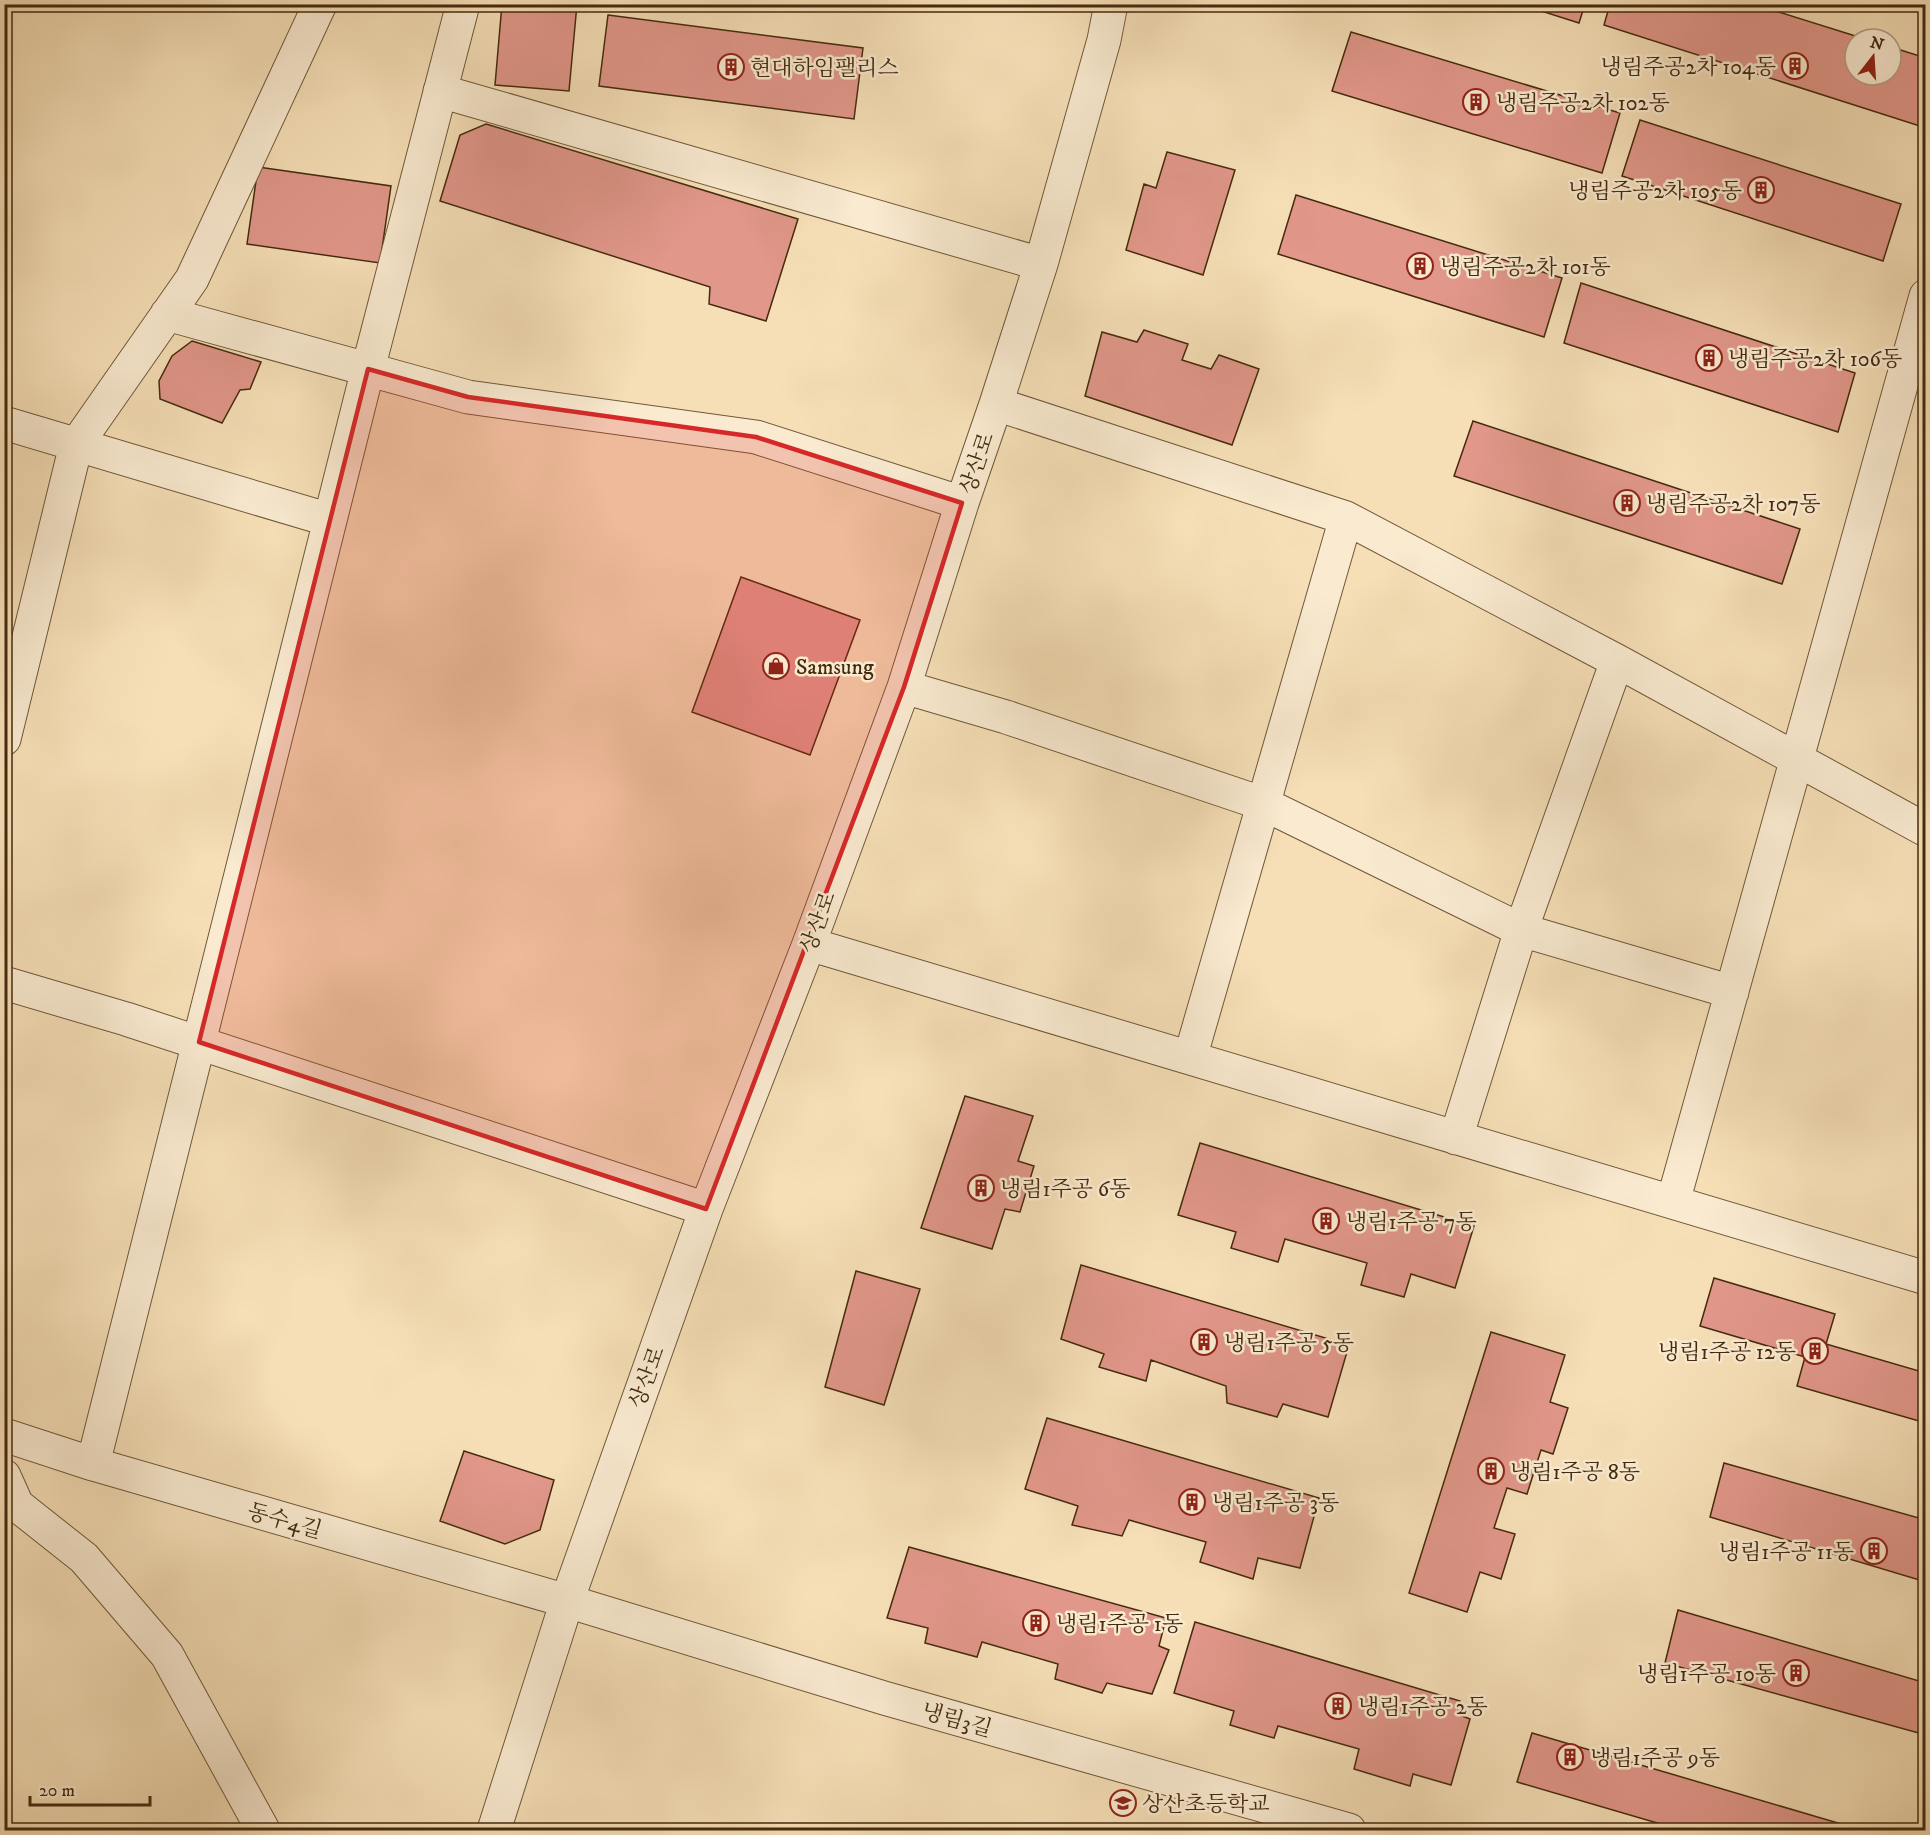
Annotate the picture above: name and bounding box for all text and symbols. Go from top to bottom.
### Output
north arrow [1843,27,1903,87]
text: N [1868,32,1886,55]
building icon: 냉림주공2차 104동 [1780,51,1810,81]
building icon: 현대하임팰리스 [716,52,746,82]
place label: 냉림주공2차 104동 [1601,54,1776,81]
place label: 현대하임팰리스 [750,55,899,82]
building icon: 냉림주공2차 102동 [1461,87,1491,117]
place label: 냉림주공2차 102동 [1496,90,1670,117]
building icon: 냉림주공2차 105동 [1746,175,1776,205]
place label: 냉림주공2차 105동 [1568,178,1742,205]
building icon: 냉림주공2차 101동 [1405,251,1435,281]
place label: 냉림주공2차 101동 [1440,254,1611,281]
building icon: 냉림주공2차 106동 [1694,343,1724,373]
place label: 냉림주공2차 106동 [1728,346,1902,373]
street label: 상산로 [954,429,1001,498]
building icon: 냉림주공2차 107동 [1612,488,1642,518]
place label: 냉림주공2차 107동 [1646,491,1820,518]
shop icon: Samsung [761,651,791,681]
place label: Samsung [796,654,874,681]
street label: 상산로 [795,888,842,957]
building icon: 냉림1주공 6동 [966,1173,996,1203]
place label: 냉림1주공 6동 [1000,1176,1131,1203]
building icon: 냉림1주공 7동 [1311,1206,1341,1236]
place label: 냉림1주공 7동 [1346,1209,1477,1236]
building icon: 냉림1주공 5동 [1189,1327,1219,1357]
place label: 냉림1주공 5동 [1224,1330,1354,1357]
building icon: 냉림1주공 12동 [1800,1336,1830,1366]
place label: 냉림1주공 12동 [1658,1339,1796,1366]
street label: 상산로 [624,1343,671,1412]
building icon: 냉림1주공 8동 [1476,1456,1506,1486]
place label: 냉림1주공 8동 [1510,1459,1640,1486]
building icon: 냉림1주공 3동 [1177,1487,1207,1517]
place label: 냉림1주공 3동 [1212,1490,1339,1517]
street label: 동수4길 [244,1498,325,1545]
building icon: 냉림1주공 11동 [1859,1536,1889,1566]
place label: 냉림1주공 11동 [1719,1539,1854,1566]
building icon: 냉림1주공 1동 [1021,1608,1051,1638]
place label: 냉림1주공 1동 [1056,1611,1183,1638]
building icon: 냉림1주공 10동 [1781,1658,1811,1688]
place label: 냉림1주공 10동 [1637,1661,1776,1688]
building icon: 냉림1주공 2동 [1323,1691,1353,1721]
place label: 냉림1주공 2동 [1358,1694,1488,1721]
street label: 냉림3길 [918,1698,995,1743]
building icon: 냉림1주공 9동 [1555,1742,1585,1772]
place label: 냉림1주공 9동 [1590,1745,1720,1772]
scale bar [30,1769,150,1807]
text: 20 m [39,1780,75,1802]
school or university icon: 상산초등학교 [1108,1788,1138,1818]
place label: 상산초등학교 [1142,1791,1270,1818]

